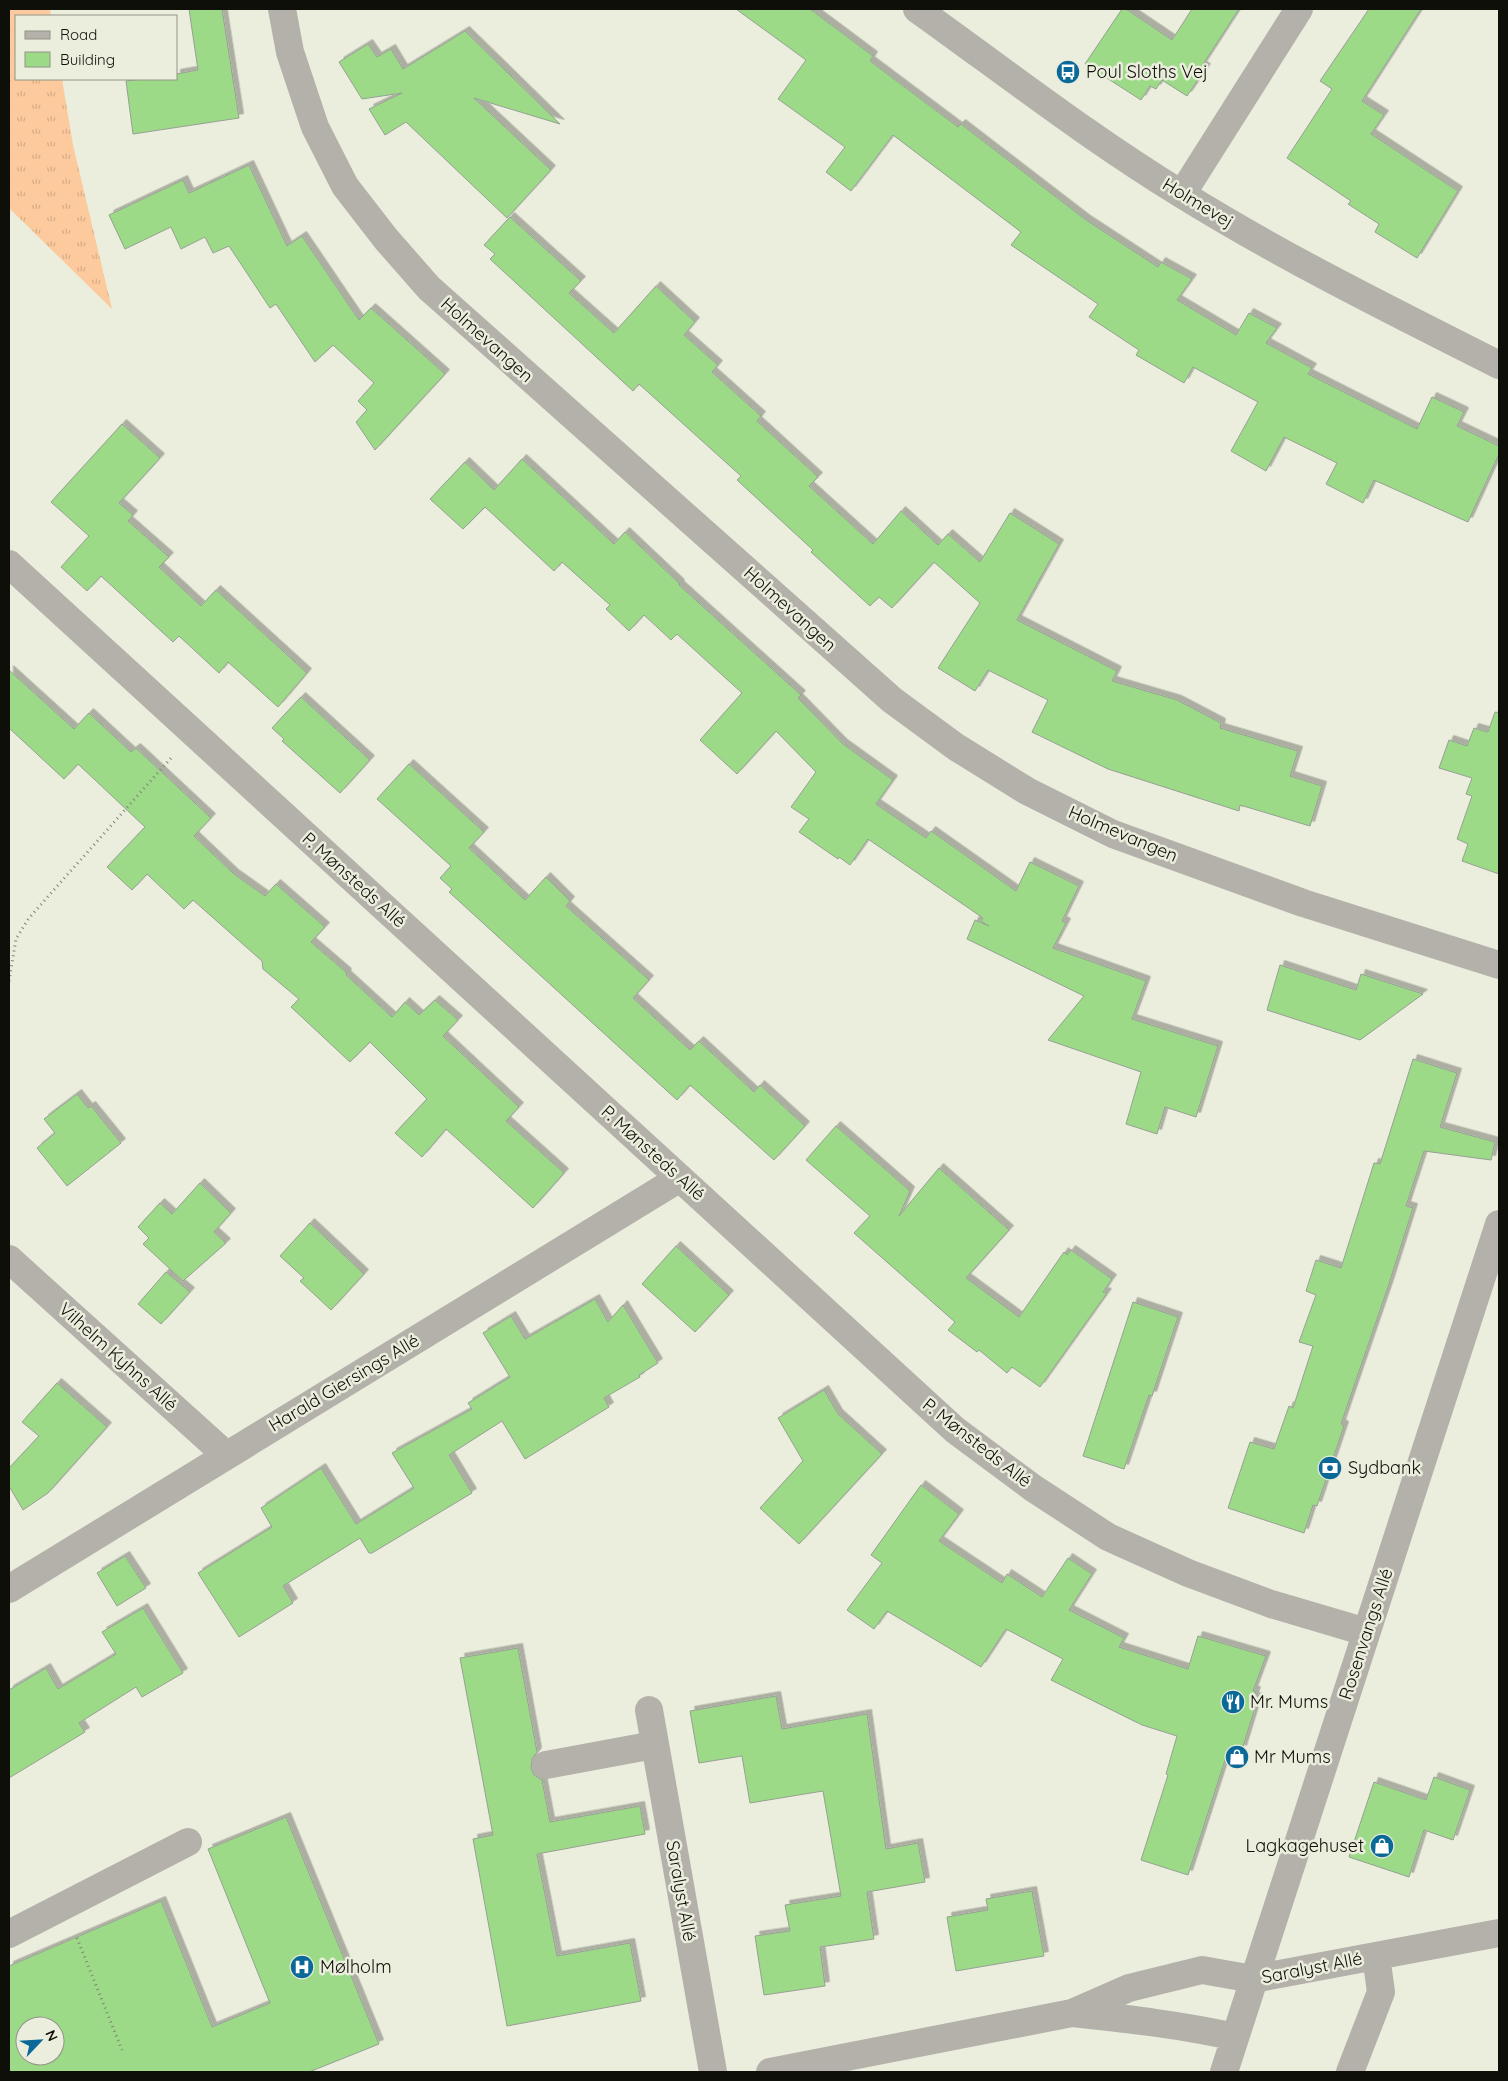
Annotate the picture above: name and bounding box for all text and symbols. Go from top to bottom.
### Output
legend [15,15,178,80]
text: Road [60,25,97,44]
text: Building [60,50,115,69]
bus stop icon: Poul Sloths Vej [1055,59,1081,85]
place label: Poul Sloths Vej [1086,60,1208,83]
street label: Holmevej [1159,172,1238,233]
street label: Holmevangen [436,292,538,387]
street label: Holmevangen [739,561,841,656]
street label: Holmevangen [1065,800,1181,867]
street label: P. Mønsteds Allé [298,827,411,932]
street label: P. Mønsteds Allé [597,1100,710,1205]
street label: Vilhelm Kyhns Allé [54,1297,182,1416]
street label: Harald Giersings Allé [264,1328,423,1437]
street label: P. Mønsteds Allé [918,1393,1036,1492]
bank icon: Sydbank [1317,1455,1343,1481]
place label: Sydbank [1348,1456,1421,1479]
street label: Rosenvangs Allé [1333,1565,1398,1702]
restaurant icon: Mr. Mums [1220,1689,1246,1715]
place label: Mr. Mums [1250,1690,1328,1713]
shop icon: Mr Mums [1224,1744,1250,1770]
place label: Mr Mums [1254,1745,1331,1768]
shop icon: Lagkagehuset [1369,1833,1395,1859]
place label: Lagkagehuset [1246,1834,1364,1857]
street label: Saralyst Allé [661,1839,702,1943]
street label: Saralyst Allé [1260,1946,1364,1989]
hospital icon: Mølholm [289,1954,315,1980]
place label: Mølholm [320,1955,392,1978]
north arrow [15,2016,65,2066]
text: N [41,2027,62,2044]

